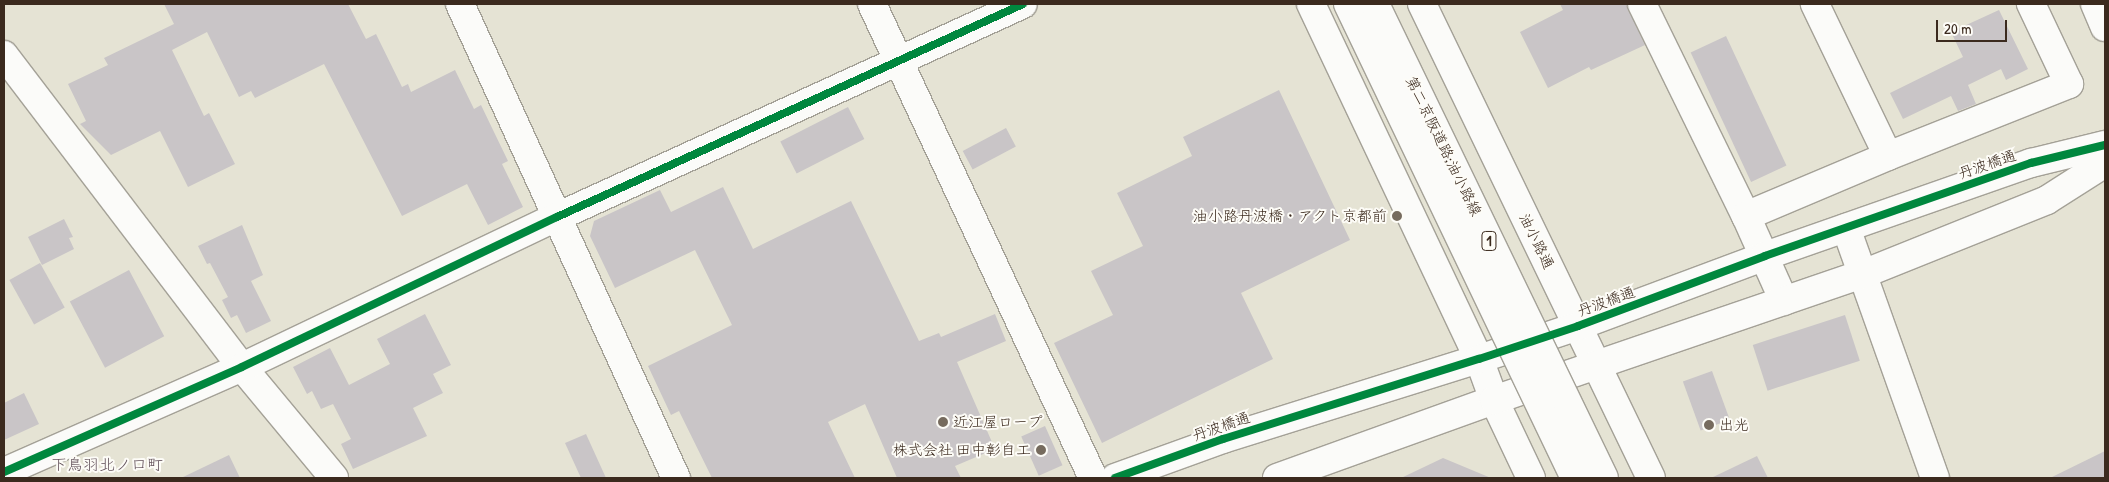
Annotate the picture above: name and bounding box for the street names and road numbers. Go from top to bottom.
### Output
street label: 第二京阪道路;油小路線 [1402,73,1486,219]
street label: 丹波橋通 [1956,146,2018,182]
street label: 油小路通 [1516,210,1558,272]
road number: 1 [1480,230,1498,252]
street label: 丹波橋通 [1575,282,1637,320]
street label: 丹波橋通 [1190,408,1252,444]

